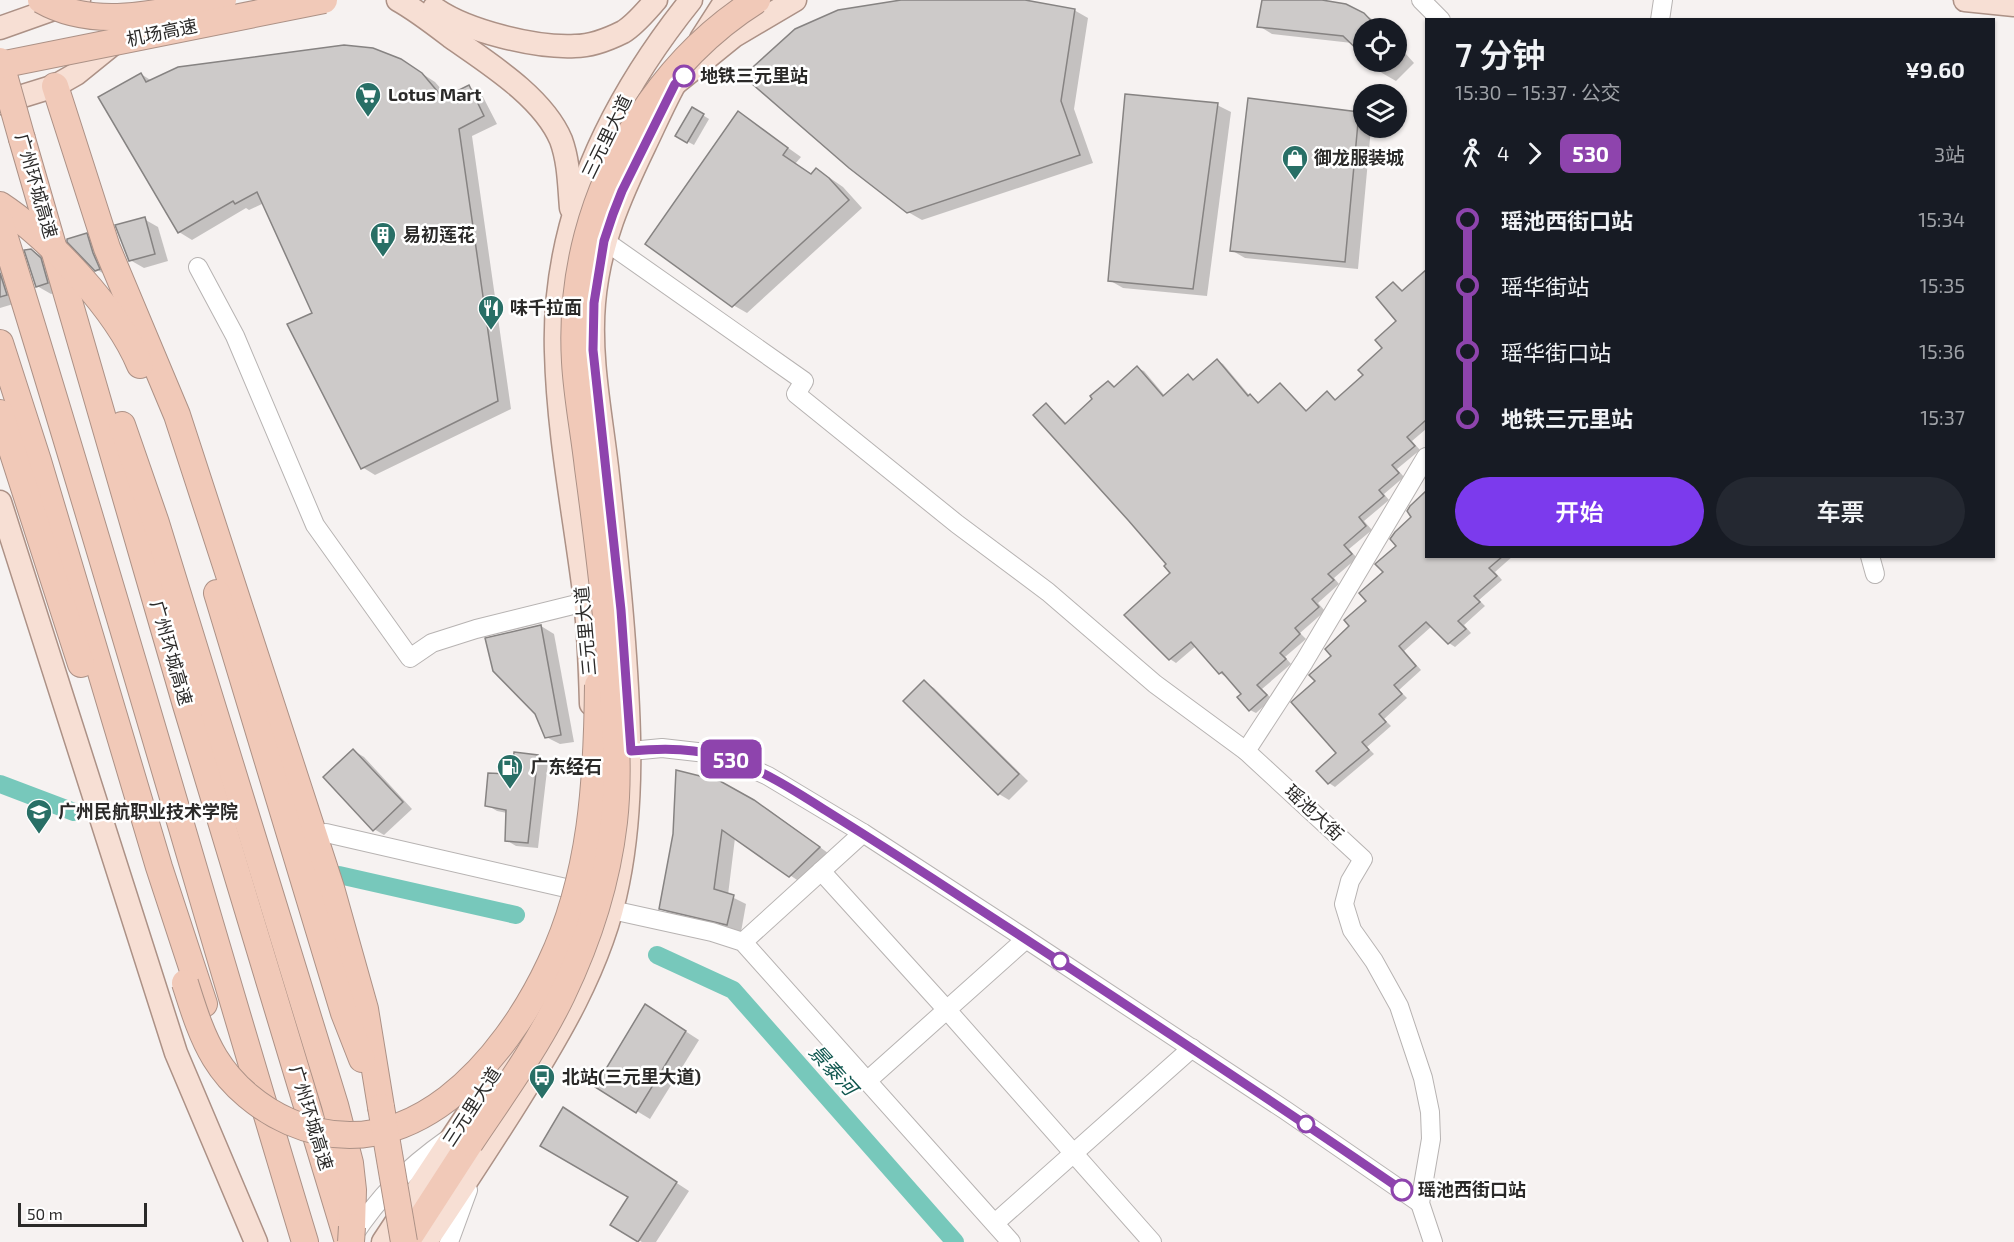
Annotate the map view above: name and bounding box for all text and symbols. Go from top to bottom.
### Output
street label: 机场高速 [124,14,199,50]
map controls [1353,18,1407,138]
button: locate [1353,18,1407,72]
text: 7 分钟 [1455,34,1545,74]
text: ¥9.60 [1905,56,1965,82]
place label: 地铁三元里站 [700,64,808,86]
marker: 地铁三元里站 [673,65,695,87]
supermarket icon: Lotus Mart [353,80,383,118]
text: 15:30 – 15:37 · 公交 [1455,80,1621,104]
place label: Lotus Mart [388,83,482,105]
button: layers [1353,84,1407,138]
street label: 三元里大道 [576,91,636,182]
street label: 广州环城高速 [12,131,62,241]
icon: walk [1455,137,1488,170]
icon: forward [1518,137,1551,170]
text: 4 [1497,141,1509,165]
text: 530 [1572,141,1609,166]
text: 3站 [1934,142,1965,166]
shop icon: 御龙服装城 [1280,143,1310,181]
place label: 御龙服装城 [1313,146,1404,168]
text: 瑶池西街口站 [1501,207,1633,233]
text: 15:34 [1918,207,1965,231]
building icon: 易初莲花 [368,220,398,258]
place label: 易初莲花 [403,223,475,245]
text: 瑶华街站 [1501,273,1589,299]
text: 15:35 [1920,273,1965,297]
restaurant icon: 味千拉面 [476,293,506,331]
place label: 味千拉面 [510,296,582,318]
text: 瑶华街口站 [1501,339,1611,365]
text: 15:36 [1919,339,1965,363]
text: 地铁三元里站 [1501,405,1633,431]
text: 15:37 [1920,405,1965,429]
button: 开始 [1455,477,1704,546]
button: 车票 [1716,477,1965,546]
street label: 三元里大道 [570,585,600,677]
street label: 广州环城高速 [147,598,197,708]
line badge: 530 [696,740,765,778]
text: 530 [713,747,749,772]
fuel station icon: 广东经石 [495,752,525,790]
place label: 广东经石 [530,755,602,777]
street label: 瑶池大街 [1281,780,1349,845]
school or university icon: 广州民航职业技术学院 [24,797,54,835]
place label: 广州民航职业技术学院 [58,800,238,822]
unlabelled marker [1051,952,1069,970]
water label: 景泰河 [805,1039,865,1103]
bus stop icon: 北站(三元里大道) [527,1062,557,1100]
street label: 广州环城高速 [286,1063,338,1173]
street label: 三元里大道 [437,1063,505,1150]
place label: 北站(三元里大道) [562,1065,701,1087]
unlabelled marker [1297,1115,1315,1133]
place label: 瑶池西街口站 [1418,1178,1526,1200]
marker: 瑶池西街口站 [1391,1179,1413,1201]
scale bar [18,1200,147,1228]
text: 50 m [27,1204,63,1223]

